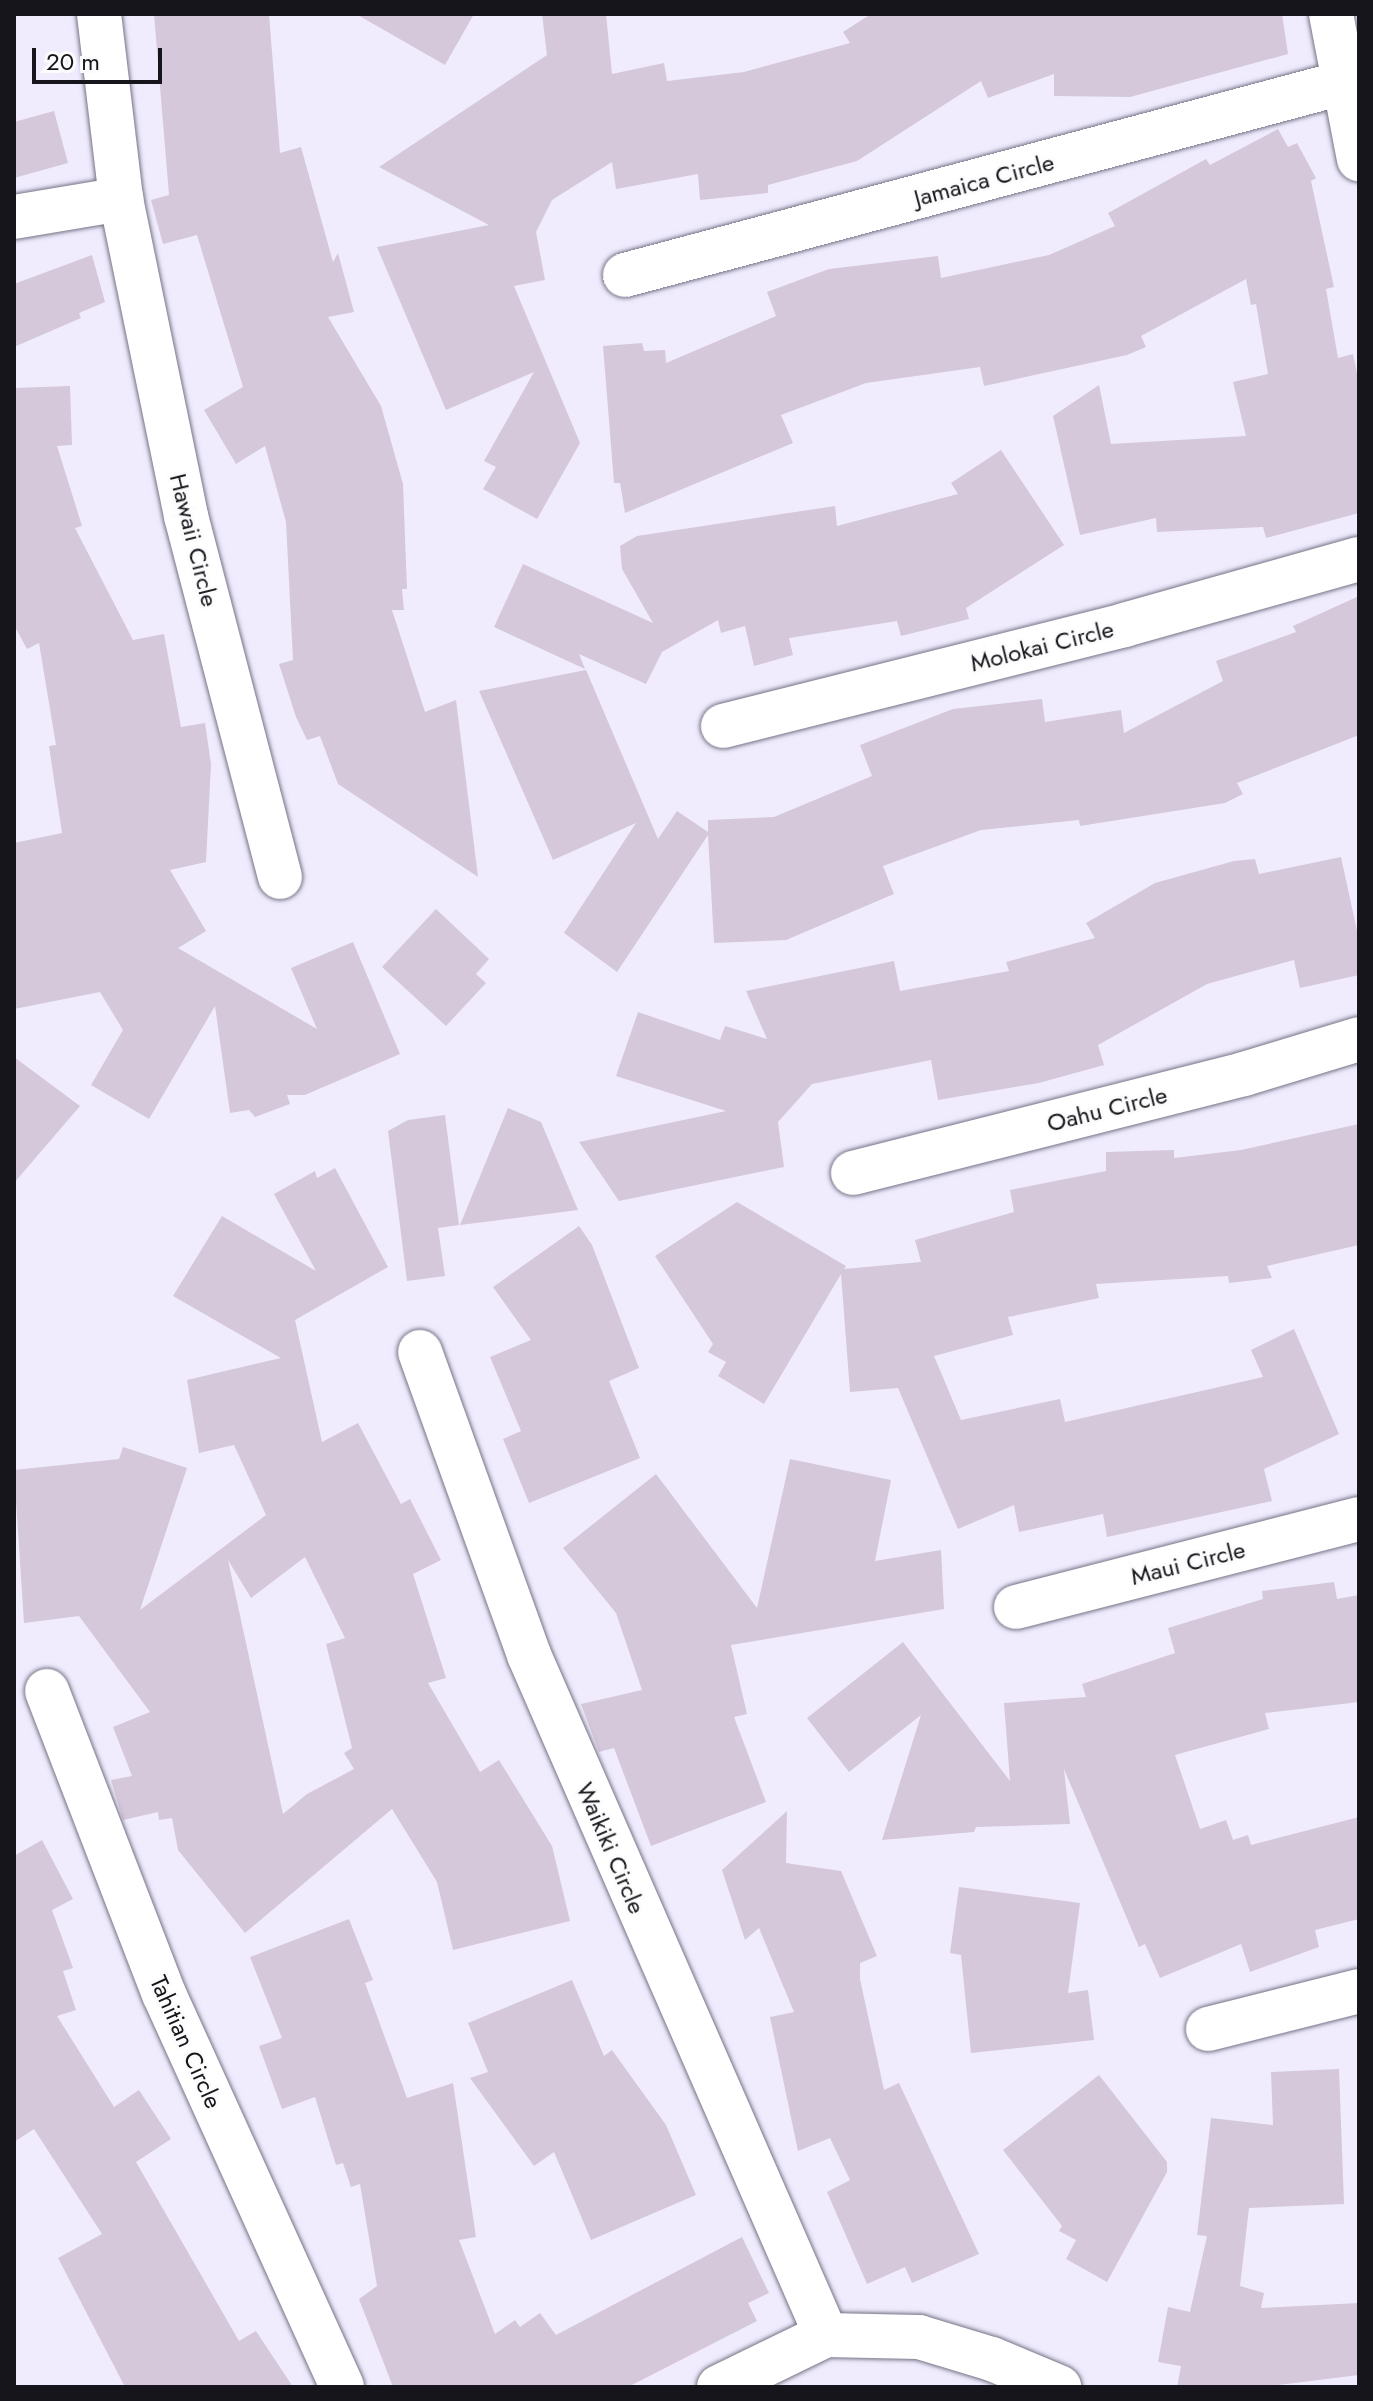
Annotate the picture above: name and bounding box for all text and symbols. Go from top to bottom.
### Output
scale bar [36,32,166,82]
text: 20 m [46,44,100,79]
street label: Jamaica Circle [911,147,1057,213]
street label: Hawaii Circle [164,471,224,609]
street label: Molokai Circle [967,614,1117,678]
street label: Oahu Circle [1044,1080,1170,1138]
street label: Maui Circle [1128,1535,1248,1591]
street label: Waikiki Circle [570,1778,652,1918]
street label: Tahitian Circle [144,1971,228,2113]

